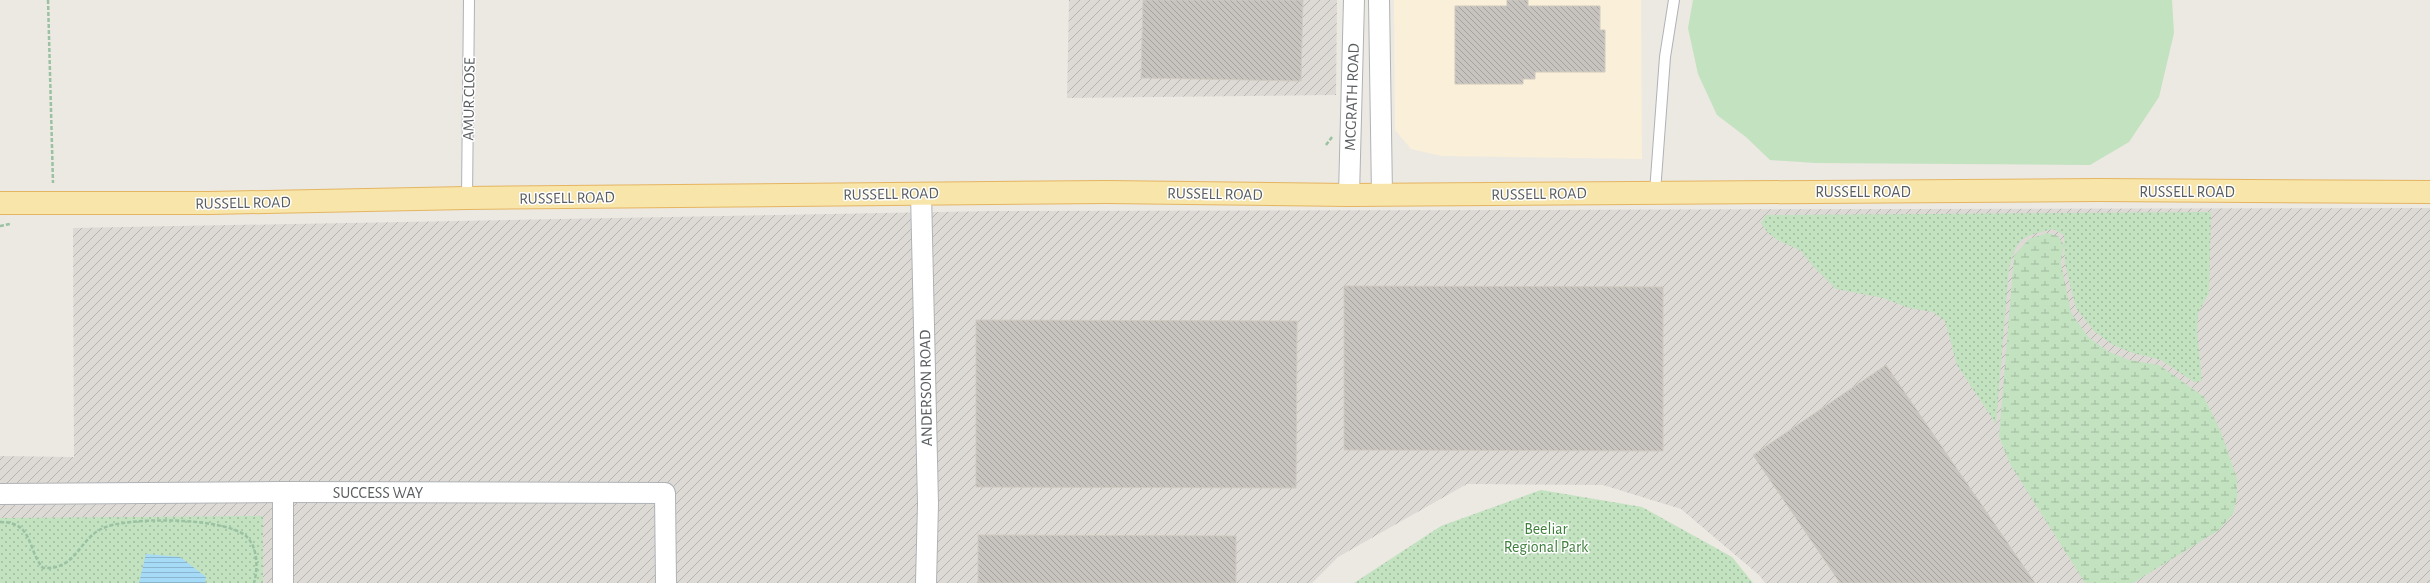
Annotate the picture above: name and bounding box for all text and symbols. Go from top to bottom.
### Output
street label: MCGRATH ROAD [1342,43,1362,151]
street label: AMUR CLOSE [460,57,478,141]
street label: RUSSELL ROAD [1815,184,1911,200]
street label: RUSSELL ROAD [2139,184,2235,200]
street label: RUSSELL ROAD [843,185,939,203]
street label: RUSSELL ROAD [1167,185,1263,203]
street label: RUSSELL ROAD [1491,185,1587,203]
street label: RUSSELL ROAD [519,189,615,207]
street label: RUSSELL ROAD [195,194,291,212]
street label: ANDERSON ROAD [917,330,935,446]
street label: SUCCESS WAY [333,485,424,501]
park label: Beeliar Regional Park [1504,521,1589,555]

